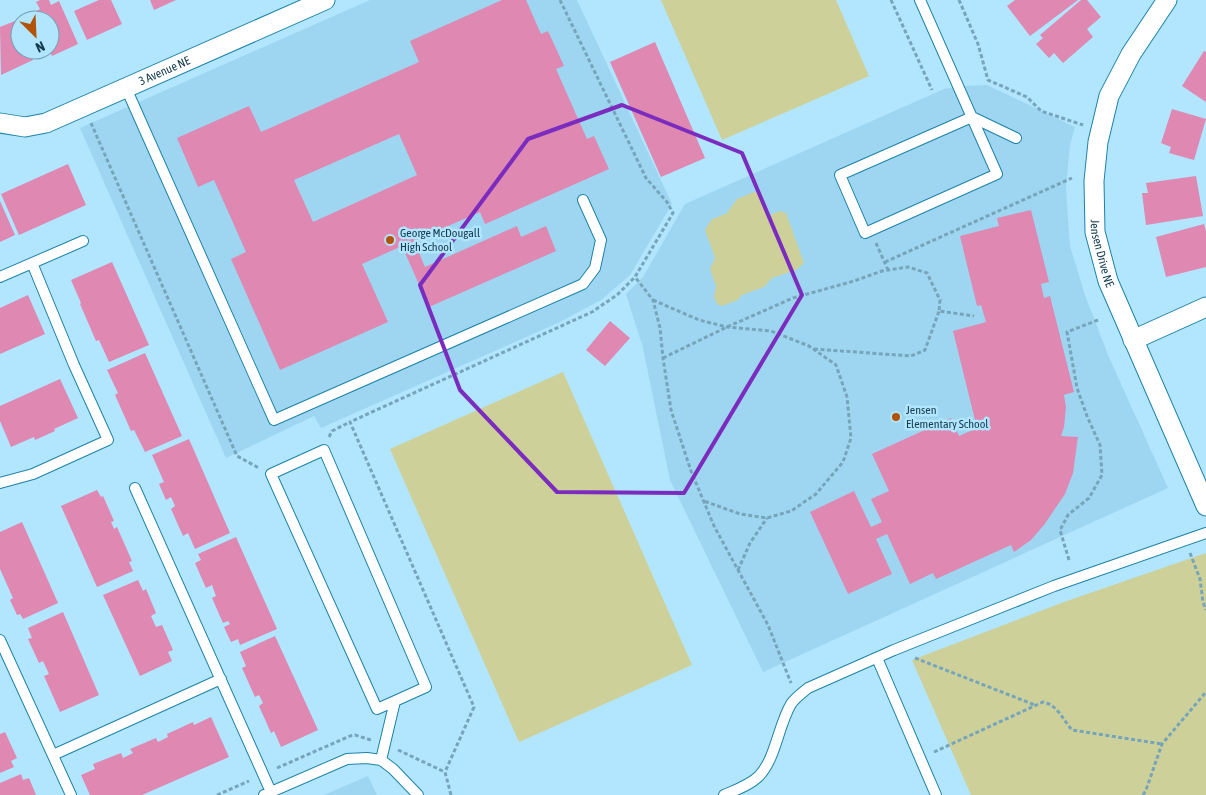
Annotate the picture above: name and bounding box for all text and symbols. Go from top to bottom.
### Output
north arrow [10,10,60,60]
text: N [33,38,47,56]
street label: 3 Avenue NE [137,53,192,88]
street label: Jensen Drive NE [1088,219,1117,290]
place label: George McDougall High School [400,226,481,254]
marker: George McDougall High School [384,234,396,246]
place label: Jensen Elementary School [906,403,989,431]
marker: Jensen Elementary School [890,411,902,423]

